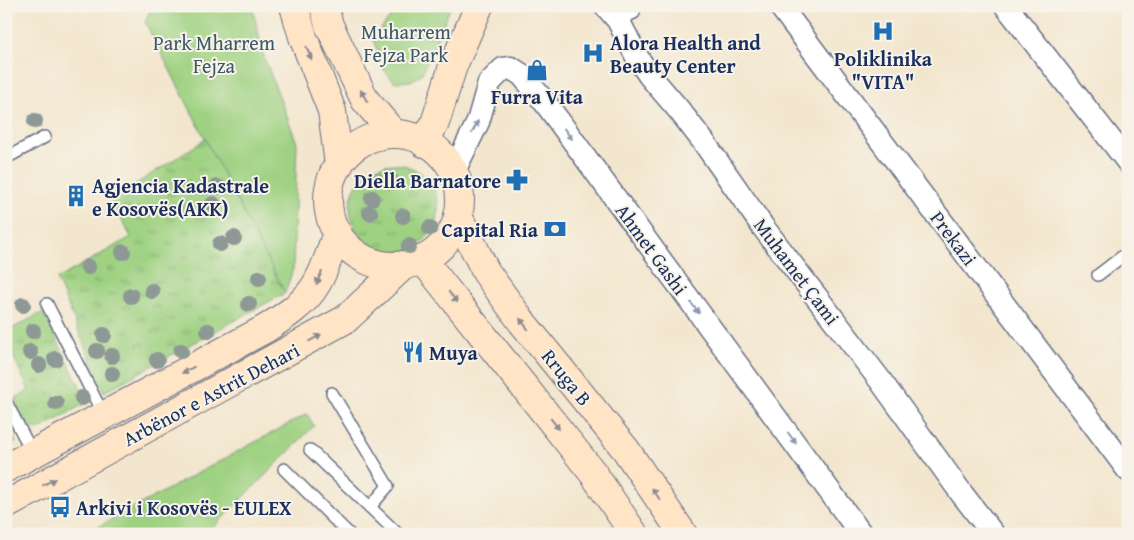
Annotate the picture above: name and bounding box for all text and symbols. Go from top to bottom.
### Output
park label: Muharrem Fejza Park [361,17,452,69]
hospital icon: Poliklinika "VITA" [870,18,896,44]
park label: Park Mharrem Fejza [153,28,276,80]
place label: Alora Health and Beauty Center [610,28,761,80]
hospital icon: Alora Health and Beauty Center [580,40,606,66]
place label: Poliklinika "VITA" [834,44,933,96]
one-way arrow [306,45,313,60]
shop icon: Furra Vita [524,57,550,83]
place label: Furra Vita [491,82,584,111]
one-way arrow [359,90,368,103]
one-way arrow [471,120,479,135]
one-way arrow [563,127,573,141]
place label: Diella Barnatore [354,166,501,195]
pharmacy icon: Diella Barnatore [504,167,530,193]
place label: Agjencia Kadastrale e Kosovës(AKK) [92,171,269,223]
building icon: Agjencia Kadastrale e Kosovës(AKK) [63,183,89,209]
street label: Ahmet Gashi [609,197,695,301]
street label: Prekazi [924,204,984,272]
street label: Muhamet Çami [747,211,847,331]
place label: Capital Ria [442,215,539,244]
bank icon: Capital Ria [542,216,568,242]
one-way arrow [315,271,323,285]
one-way arrow [448,290,459,303]
one-way arrow [689,301,700,314]
one-way arrow [518,318,529,331]
one-way arrow [308,333,322,342]
street label: Arbënor e Astrit Dehari [117,335,305,453]
place label: Muya [429,338,479,367]
restaurant icon: Muya [400,339,426,365]
street label: Rruga B [535,342,599,412]
one-way arrow [181,366,196,374]
one-way arrow [549,417,560,430]
one-way arrow [787,431,797,445]
one-way arrow [42,478,56,486]
one-way arrow [651,487,661,500]
place label: Arkivi i Kosovës - EULEX [76,493,292,522]
bus stop icon: Arkivi i Kosovës - EULEX [47,494,73,520]

